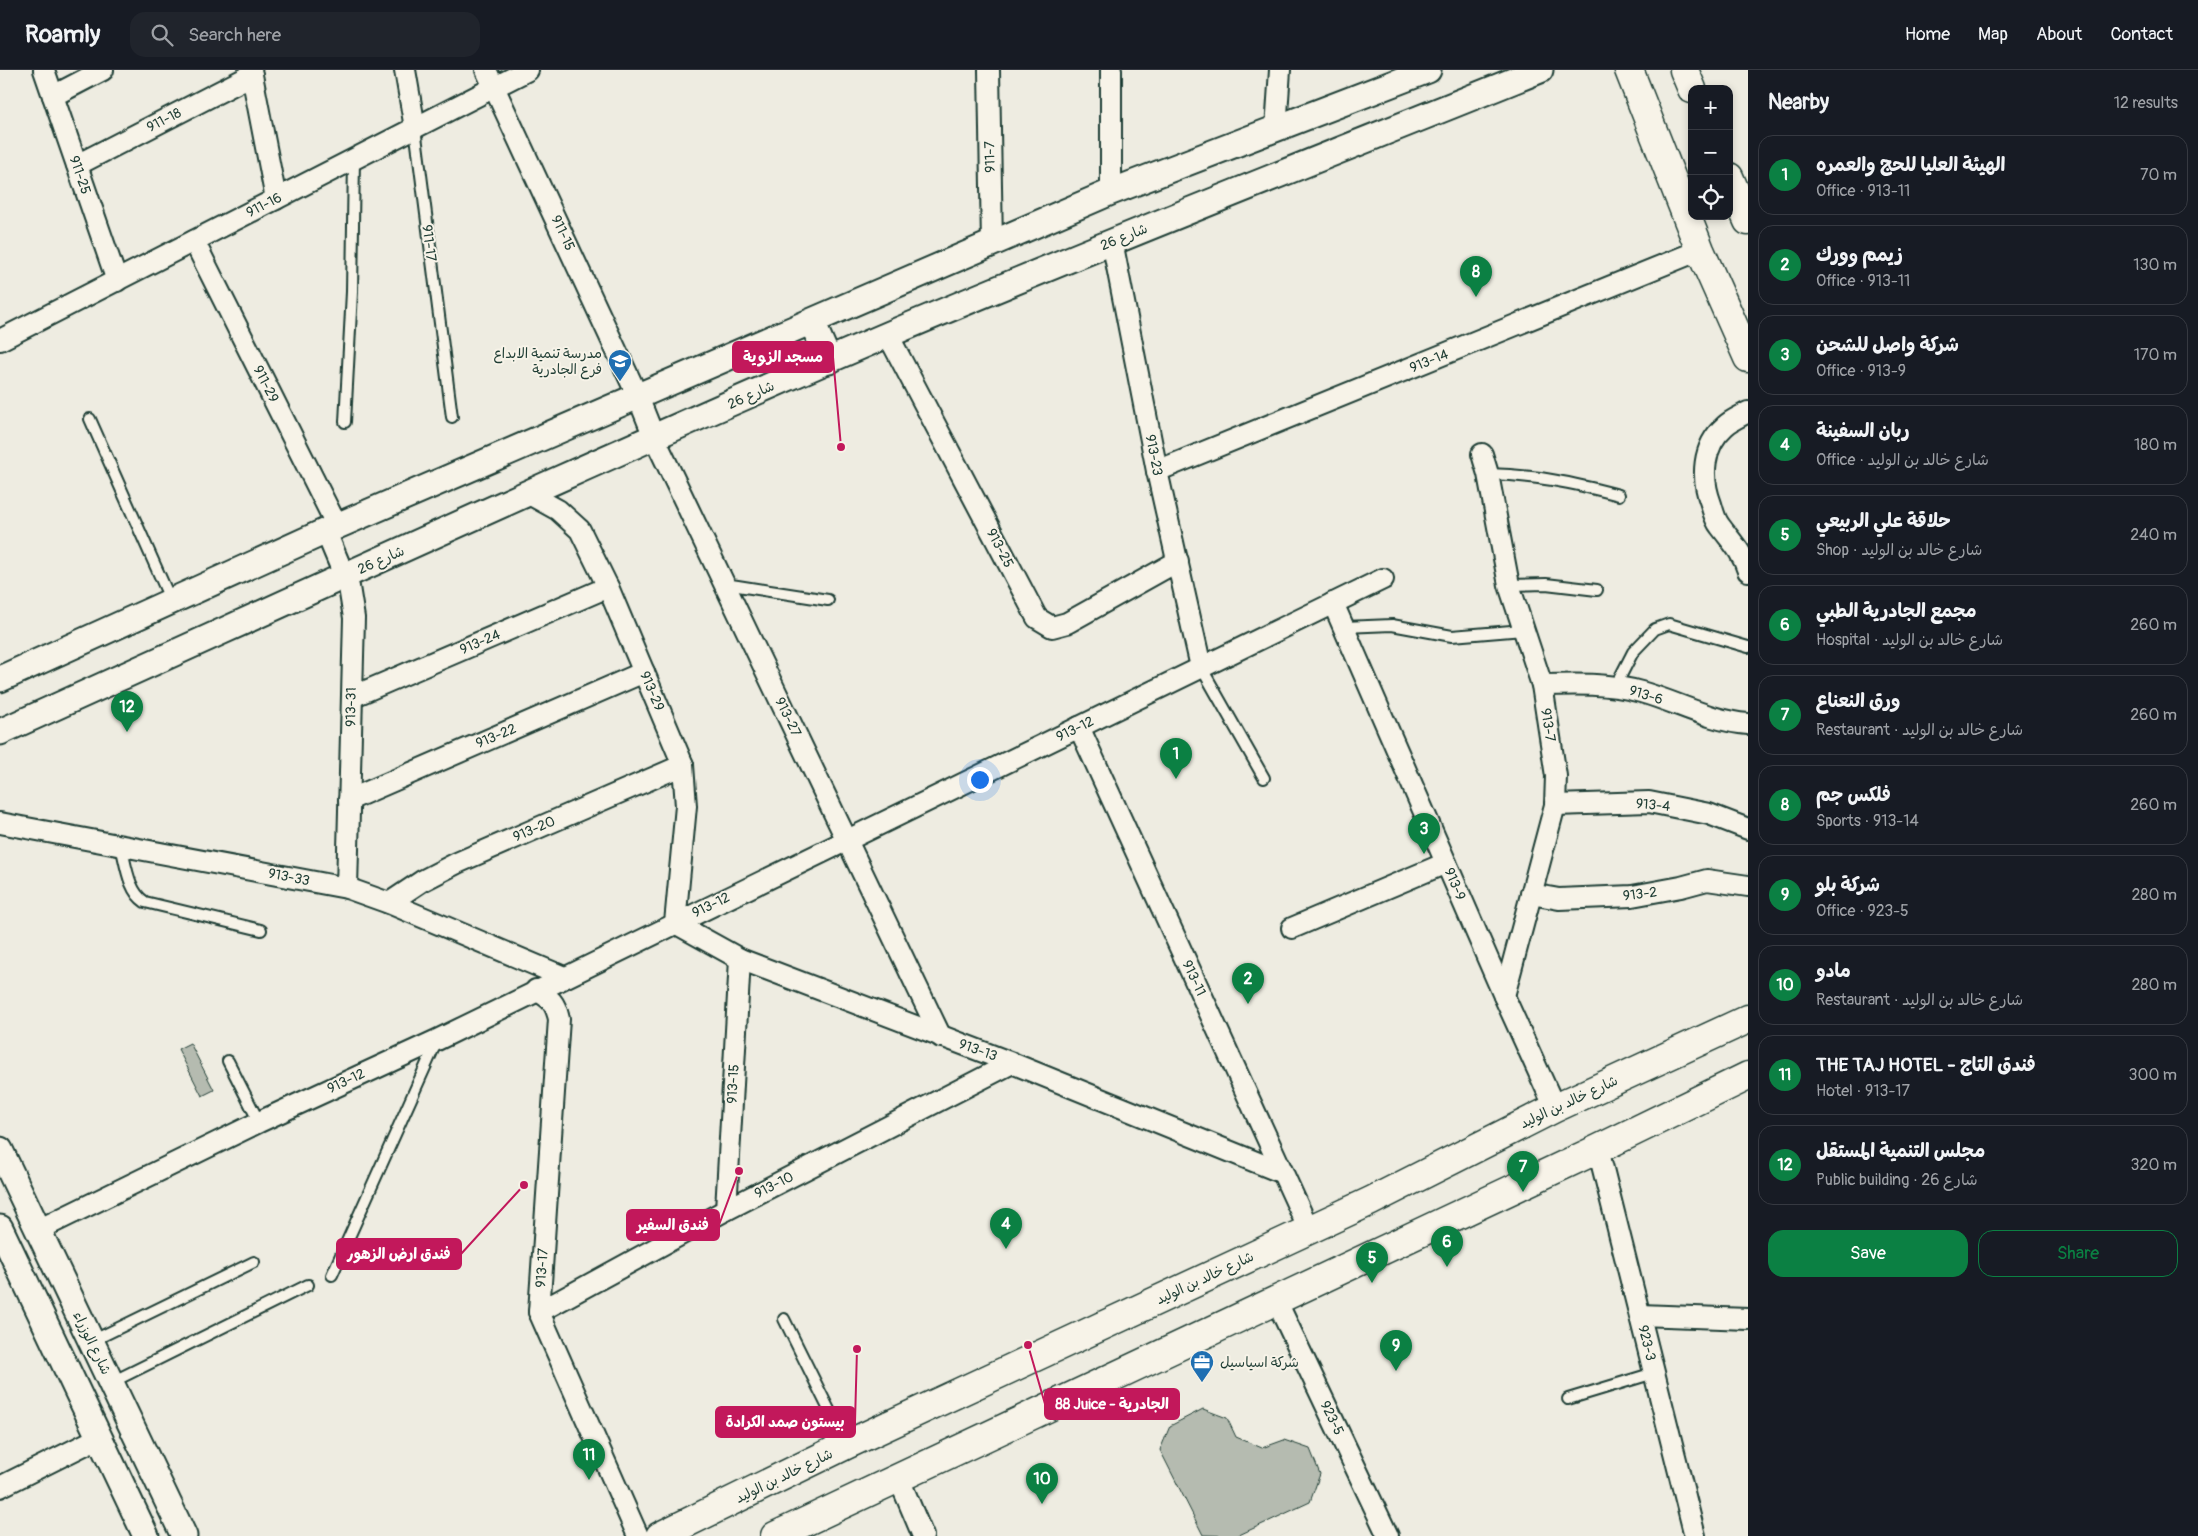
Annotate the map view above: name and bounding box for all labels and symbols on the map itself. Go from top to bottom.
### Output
street label: 911-18 [144,104,184,136]
street label: 911-7 [981,140,999,173]
street label: 911-25 [66,154,94,196]
street label: 911-16 [243,189,285,221]
street label: 911-15 [547,213,579,253]
street label: شارع 26 [1098,220,1150,255]
street label: 911-17 [418,224,440,263]
pin: 8 [1460,256,1492,297]
callout: مسجد الزوية [733,342,833,372]
place label: مدرسة تنمية الابداع فرع الجادرية [493,345,602,380]
street label: 913-14 [1407,346,1451,376]
school or university icon: مدرسة تنمية الابداع فرع الجادرية [607,348,633,382]
text: مسجد الزوية [743,348,823,367]
street label: 911-29 [250,363,282,405]
street label: شارع 26 [725,377,777,414]
street label: 913-23 [1142,433,1166,477]
street label: 913-25 [983,526,1017,570]
street label: شارع 26 [355,542,407,579]
street label: 913-24 [457,626,503,658]
street label: 913-29 [636,669,668,713]
street label: 913-6 [1627,682,1665,708]
street label: 913-31 [342,687,360,727]
pin: 12 [111,691,143,732]
street label: 913-27 [771,695,805,740]
street label: 913-7 [1537,707,1559,744]
street label: 913-12 [1053,713,1097,745]
street label: 913-22 [473,720,519,752]
pin: 1 [1160,738,1192,779]
your location [967,767,993,793]
street label: 913-4 [1635,795,1671,815]
street label: 913-20 [510,813,558,845]
pin: 3 [1408,813,1440,854]
street label: 913-33 [267,865,311,889]
street label: 913-9 [1441,865,1469,903]
street label: 913-2 [1622,883,1658,905]
street label: 913-12 [689,889,733,921]
street label: 913-11 [1178,957,1210,999]
pin: 2 [1232,963,1264,1004]
street label: 913-13 [956,1035,1000,1065]
street label: 913-15 [723,1064,743,1104]
street label: 913-12 [324,1065,368,1097]
street label: شارع خالد بن الوليد [1517,1072,1621,1133]
pin: 7 [1507,1151,1539,1192]
street label: 913-10 [752,1168,796,1202]
pin: 4 [990,1208,1022,1249]
callout: فندق السفير [627,1210,719,1240]
text: فندق السفير [635,1216,709,1235]
pin: 6 [1431,1226,1463,1267]
callout: فندق ارض الزهور [337,1239,461,1269]
pin: 5 [1356,1242,1388,1283]
text: فندق ارض الزهور [346,1245,451,1264]
street label: 913-17 [532,1247,552,1288]
street label: شارع خالد بن الوليد [1153,1248,1257,1309]
street label: شارع الوزراء [68,1309,115,1378]
street label: 923-3 [1634,1323,1660,1363]
pin: 9 [1380,1330,1412,1371]
office icon: شركة اسياسيل [1189,1349,1215,1383]
place label: شركة اسياسيل [1220,1354,1299,1371]
callout: 88 Juice - الجادرية [1045,1389,1179,1419]
text: 88 Juice - الجادرية [1055,1395,1169,1414]
street label: 923-5 [1316,1398,1348,1438]
callout: بيستون صمد الكرادة [716,1407,855,1437]
text: بيستون صمد الكرادة [725,1413,845,1432]
pin: 11 [573,1439,605,1480]
street label: شارع خالد بن الوليد [733,1445,836,1508]
pin: 10 [1026,1463,1058,1504]

